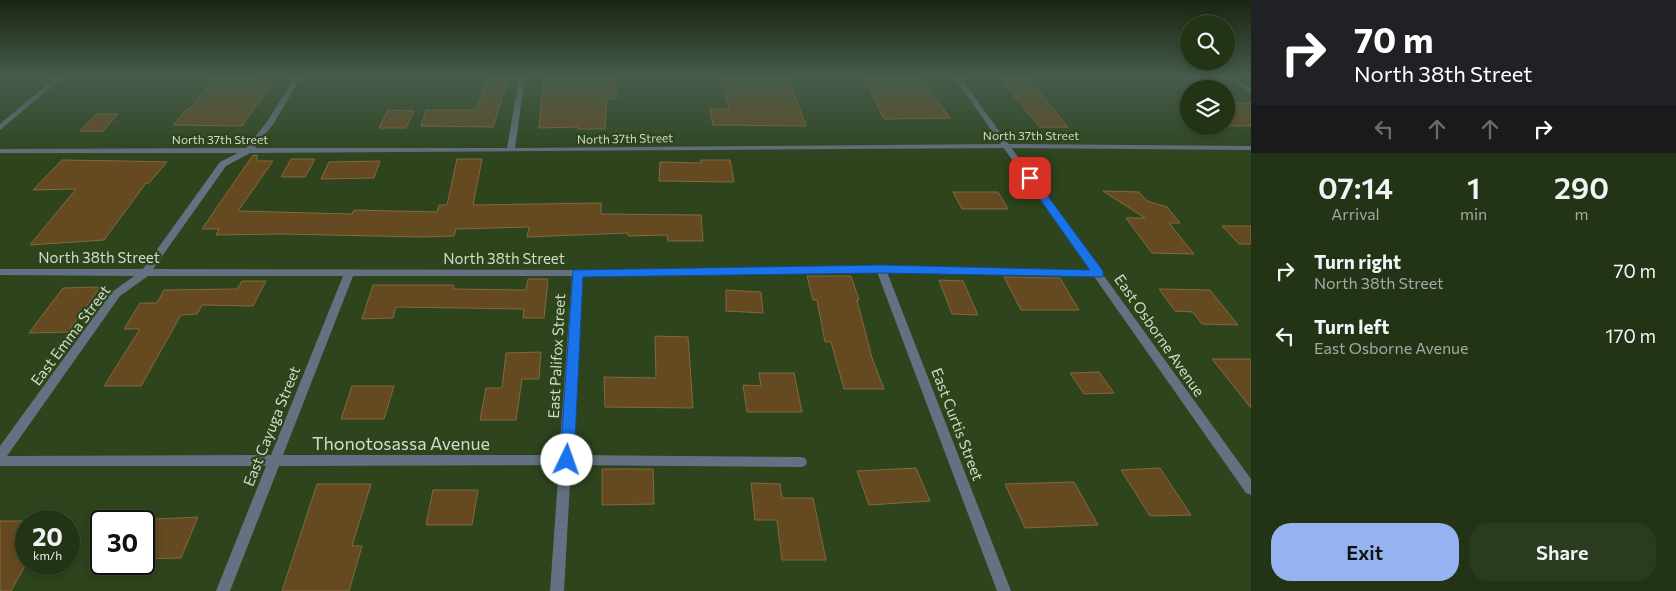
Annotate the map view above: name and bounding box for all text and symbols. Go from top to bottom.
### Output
map controls [1180,15,1235,135]
button: search [1180,15,1235,70]
text: 70 m [1354,17,1434,60]
icon: right [1271,20,1336,85]
text: North 38th Street [1354,60,1532,87]
button: layers [1180,80,1235,135]
icon: left [1370,115,1398,143]
icon: ahead [1423,115,1451,143]
icon: ahead [1476,115,1504,143]
icon: right [1529,115,1557,143]
street label: North 37th Street [983,128,1079,142]
street label: North 37th Street [577,130,673,146]
street label: North 37th Street [172,132,268,146]
pin [1009,157,1051,199]
icon: arrive [1016,164,1044,192]
text: 07:14 [1318,168,1393,205]
text: 1 [1467,168,1480,205]
text: 290 [1554,168,1609,205]
text: Arrival [1331,204,1380,223]
text: min [1460,204,1487,223]
text: m [1575,204,1589,223]
street label: North 38th Street [38,248,160,266]
street label: North 38th Street [443,249,565,267]
text: Turn right [1314,250,1401,273]
icon: right [1271,257,1299,285]
text: 70 m [1613,259,1656,282]
street label: East Osborne Avenue [1111,271,1209,400]
text: North 38th Street [1314,273,1444,292]
street label: East Emma Street [26,281,114,389]
street label: East Palifox Street [544,293,568,419]
text: Turn left [1314,315,1389,338]
icon: left [1271,322,1299,350]
text: 170 m [1605,324,1656,347]
text: East Osborne Avenue [1314,338,1469,357]
street label: East Cayuga Street [239,363,303,489]
street label: East Curtis Street [928,365,988,483]
street label: Thonotosassa Avenue [312,432,490,454]
position arrow [540,433,592,485]
speed limit sign: 30 [90,510,155,575]
text: 20 [32,521,63,551]
button: Exit [1271,523,1459,581]
button: Share [1469,523,1656,581]
text: km/h [33,548,62,562]

